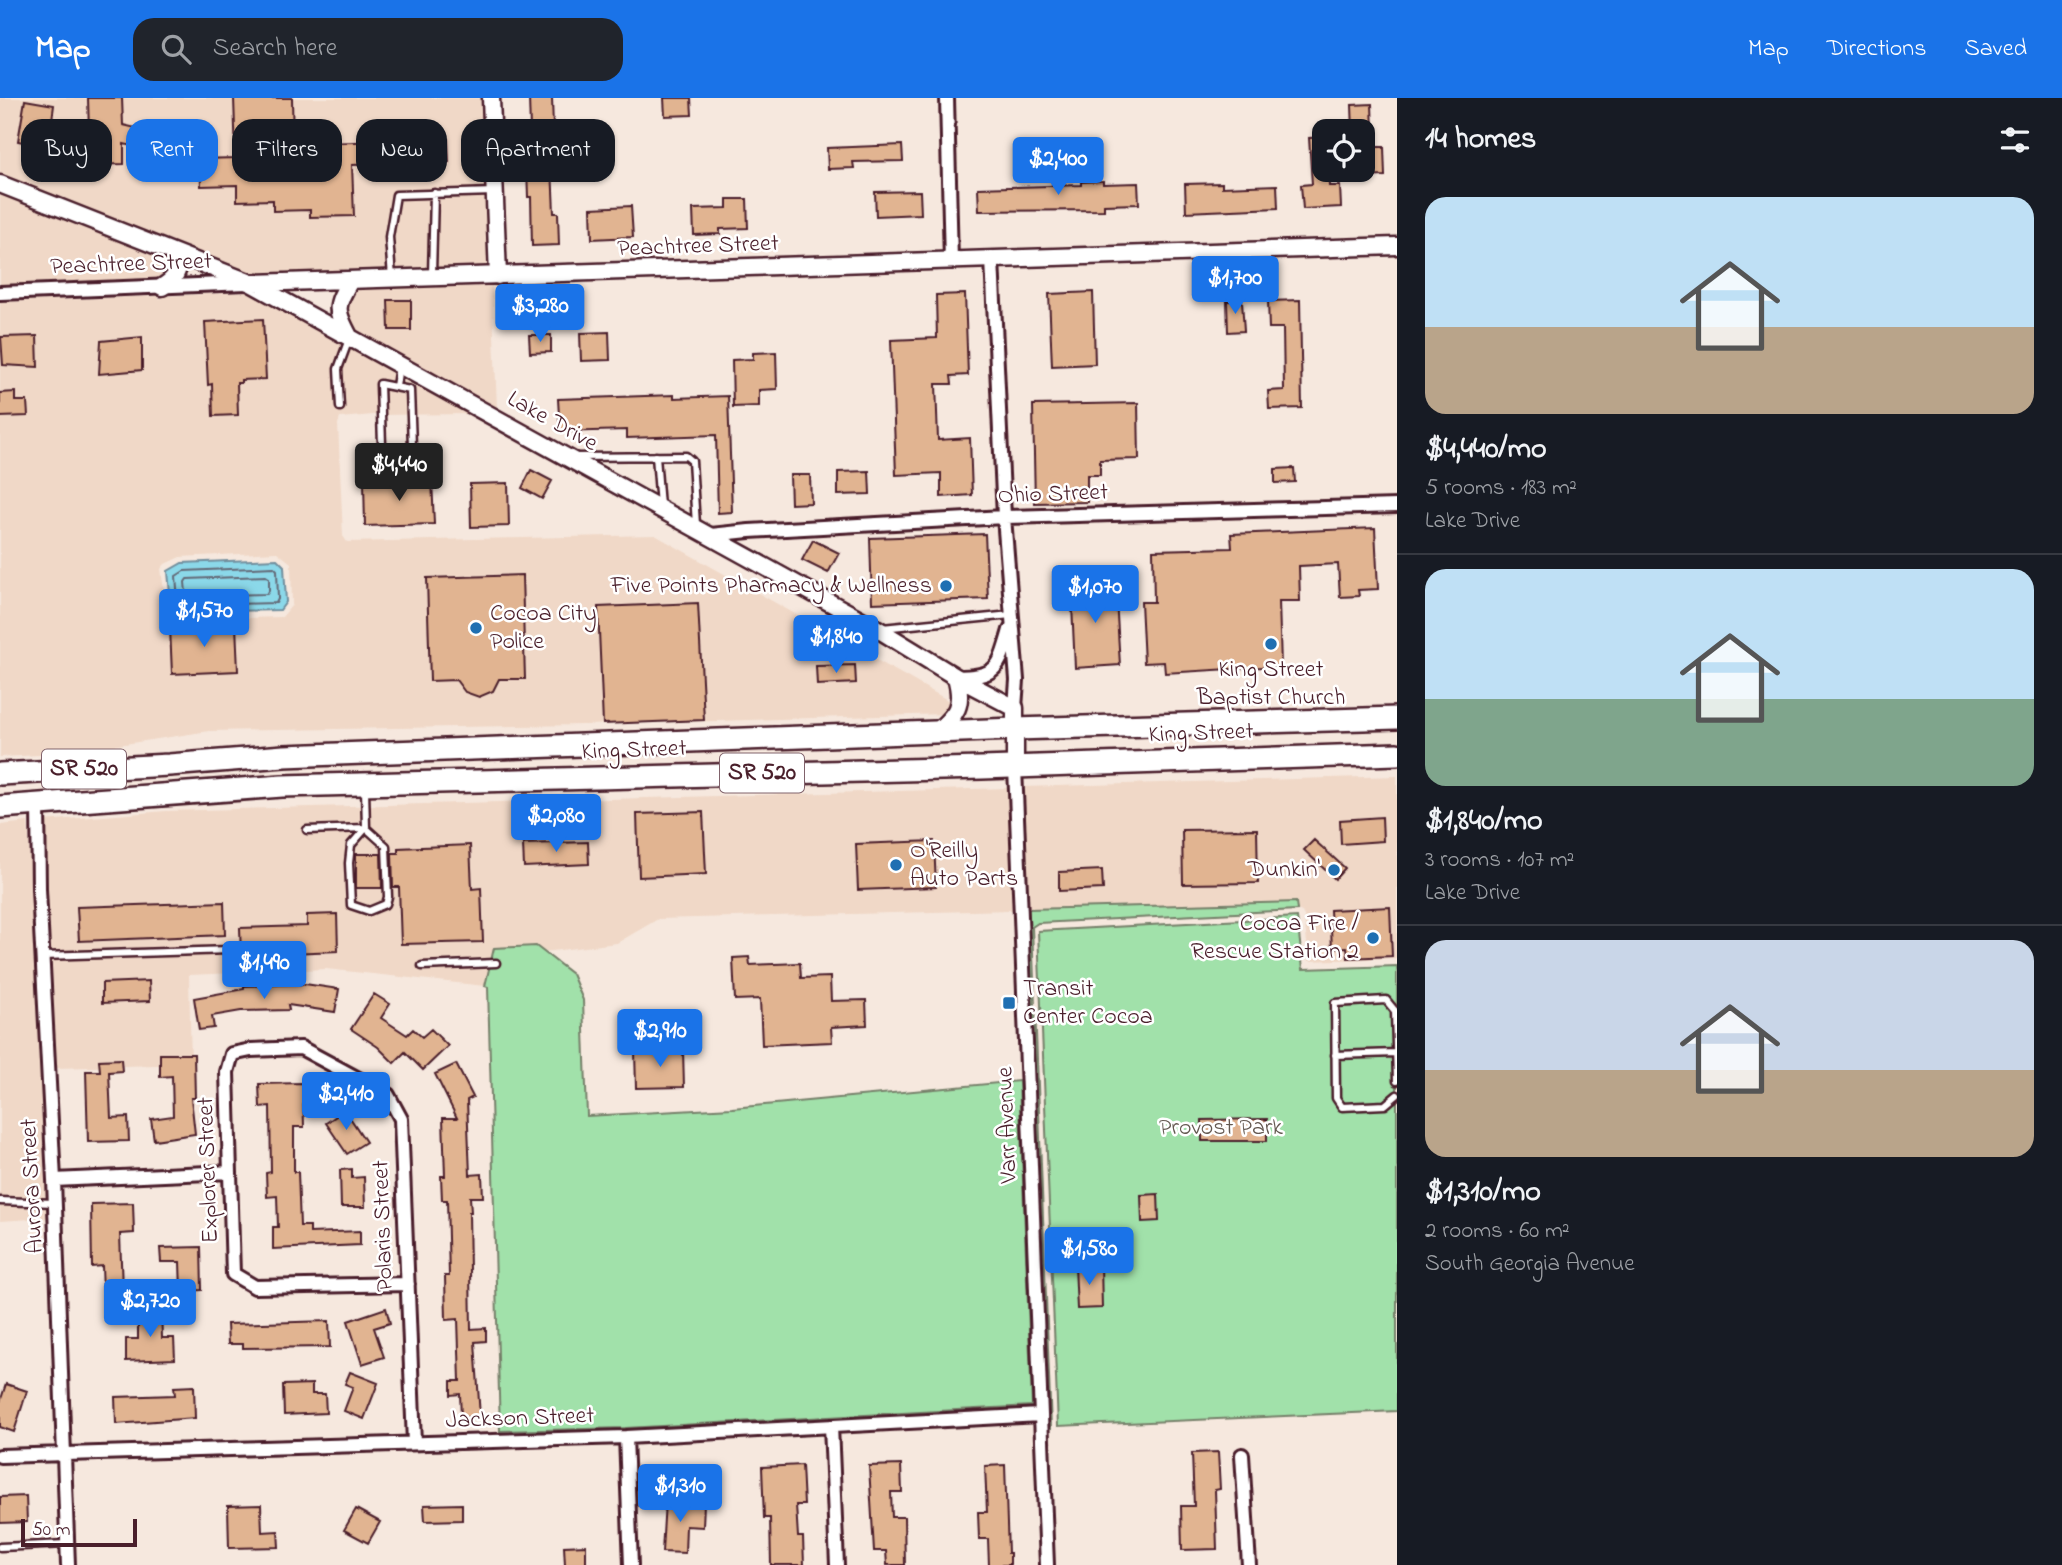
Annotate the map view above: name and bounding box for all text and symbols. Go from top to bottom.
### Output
search box [133,18,623,81]
text: Map [35,25,91,73]
icon: search [157,30,195,68]
text: Search here [213,30,337,68]
text: Map [1748,32,1789,67]
text: Directions [1827,32,1926,67]
text: Saved [1964,32,2027,67]
text: 14 homes [1425,118,1536,162]
chip: Buy [21,119,112,182]
chip: Rent [126,119,218,182]
chip: Filters [232,119,342,182]
chip: New [356,119,447,182]
chip: Apartment [461,119,615,182]
map controls [1312,119,1375,182]
button: locate [1312,119,1375,182]
icon: filters [1996,121,2034,159]
pin: $2,400 [1001,138,1115,197]
text: $2,400 [1029,143,1087,176]
street label: Peachtree Street [617,227,779,267]
icon: home [1667,243,1793,369]
street label: Peachtree Street [50,245,212,285]
pin: $1,700 [1178,256,1292,316]
text: $1,700 [1208,262,1262,295]
pin: $3,280 [483,285,597,344]
text: $3,280 [511,290,569,323]
street label: Lake Drive [500,383,604,461]
text: $4,440/mo [1425,428,1547,472]
pin: $4,440 [342,444,456,503]
text: $4,440 [371,449,427,482]
text: 5 rooms · 183 m² [1425,472,1577,505]
street label: Ohio Street [997,476,1109,514]
text: Lake Drive [1425,505,1520,538]
pin: $1,070 [1038,566,1152,625]
place label: Five Points Pharmacy & Wellness [610,569,932,605]
text: $1,070 [1068,571,1122,604]
marker: Five Points Pharmacy & Wellness [938,578,954,594]
pin: $1,570 [147,589,261,649]
text: $1,570 [175,595,233,628]
place label: Cocoa City Police [490,597,597,660]
icon: home [1667,615,1793,741]
pin: $1,840 [779,616,893,675]
marker: Cocoa City Police [468,620,484,636]
text: $1,840 [809,621,863,654]
marker: King Street Baptist Church [1263,636,1279,652]
place label: King Street Baptist Church [1196,653,1345,716]
street label: King Street [1148,715,1254,753]
street label: King Street [581,732,687,770]
road number: SR 520 [42,750,126,789]
road number: SR 520 [720,754,804,792]
pin: $2,080 [499,794,613,854]
text: $2,080 [527,800,585,833]
text: $1,840/mo [1425,800,1543,844]
place label: O'Reilly Auto Parts [910,834,1018,897]
text: 3 rooms · 107 m² [1425,844,1574,877]
place label: Dunkin' [1247,853,1321,888]
marker: O'Reilly Auto Parts [888,857,904,873]
marker: Dunkin' [1326,862,1342,878]
text: Lake Drive [1425,877,1520,910]
place label: Cocoa Fire / Rescue Station 2 [1191,907,1360,970]
marker: Cocoa Fire / Rescue Station 2 [1365,930,1381,946]
pin: $1,490 [207,942,321,1001]
text: $1,490 [238,947,290,980]
place label: Transit Center Cocoa [1023,972,1153,1035]
icon: home [1667,986,1793,1112]
marker: Transit Center Cocoa [1001,995,1017,1011]
pin: $2,910 [603,1010,717,1069]
text: $2,910 [633,1015,687,1048]
street label: Varr Avenue [988,1066,1028,1185]
pin: $2,410 [289,1072,403,1132]
text: $2,410 [318,1078,374,1111]
street label: Explorer Street [189,1096,229,1244]
park label: Provost Park [1159,1111,1283,1146]
street label: Aurora Street [12,1118,54,1254]
street label: Polaris Street [364,1160,404,1292]
text: $1,310/mo [1425,1171,1541,1215]
text: 2 rooms · 60 m² [1425,1215,1570,1248]
pin: $1,580 [1032,1228,1146,1287]
text: $1,580 [1061,1233,1117,1266]
text: South Georgia Avenue [1425,1248,1634,1281]
pin: $2,720 [93,1280,207,1339]
text: $2,720 [120,1285,180,1318]
street label: Jackson Street [445,1399,595,1439]
pin: $1,310 [623,1464,737,1524]
text: $1,310 [654,1470,706,1503]
scale bar [21,1516,136,1548]
text: 50 m [32,1517,71,1544]

